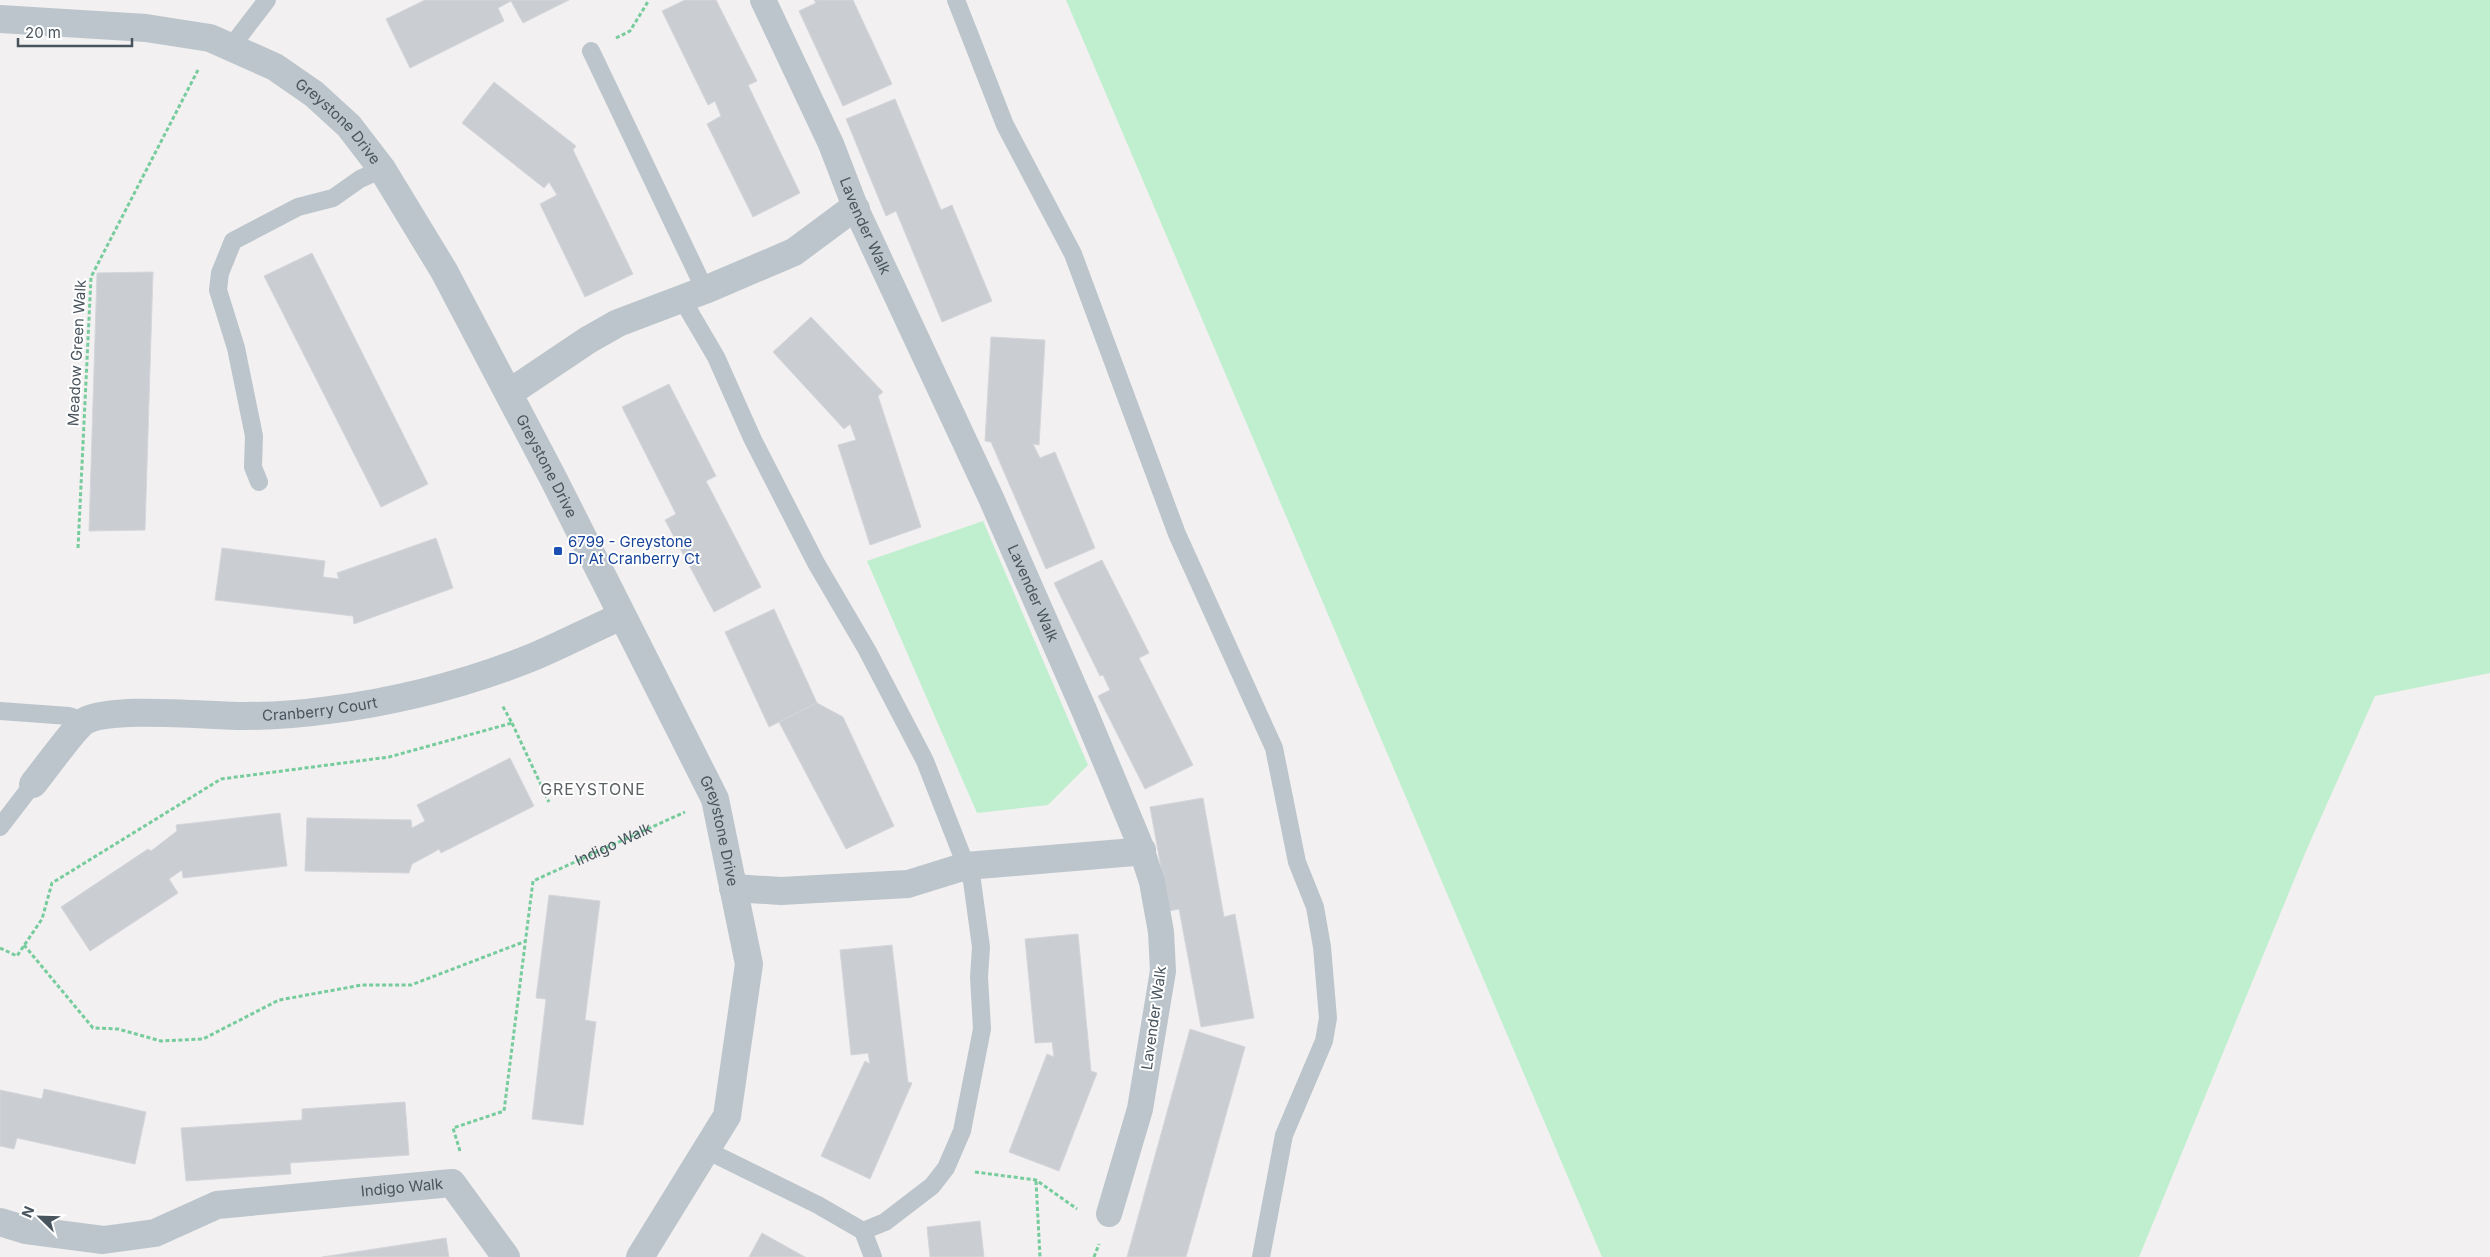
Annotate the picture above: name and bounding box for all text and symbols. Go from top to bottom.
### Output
scale bar [18,15,131,47]
text: 20 m [25,23,61,42]
street label: Greystone Drive [292,74,385,168]
street label: Lavender Walk [836,174,896,278]
street label: Meadow Green Walk [63,278,90,427]
street label: Greystone Drive [512,411,582,521]
place label: 6799 - Greystone Dr At Cranberry Ct [568,532,700,568]
street label: Lavender Walk [1004,541,1063,646]
marker: 6799 - Greystone Dr At Cranberry Ct [552,545,564,557]
street label: Cranberry Court [262,693,379,725]
street label: Greystone Drive [696,772,743,888]
district label: GREYSTONE [540,779,646,799]
street label: Indigo Walk [572,818,655,870]
street label: Lavender Walk [1137,964,1170,1071]
street label: Indigo Walk [360,1174,445,1201]
north arrow [15,1192,65,1242]
text: N [18,1203,37,1220]

